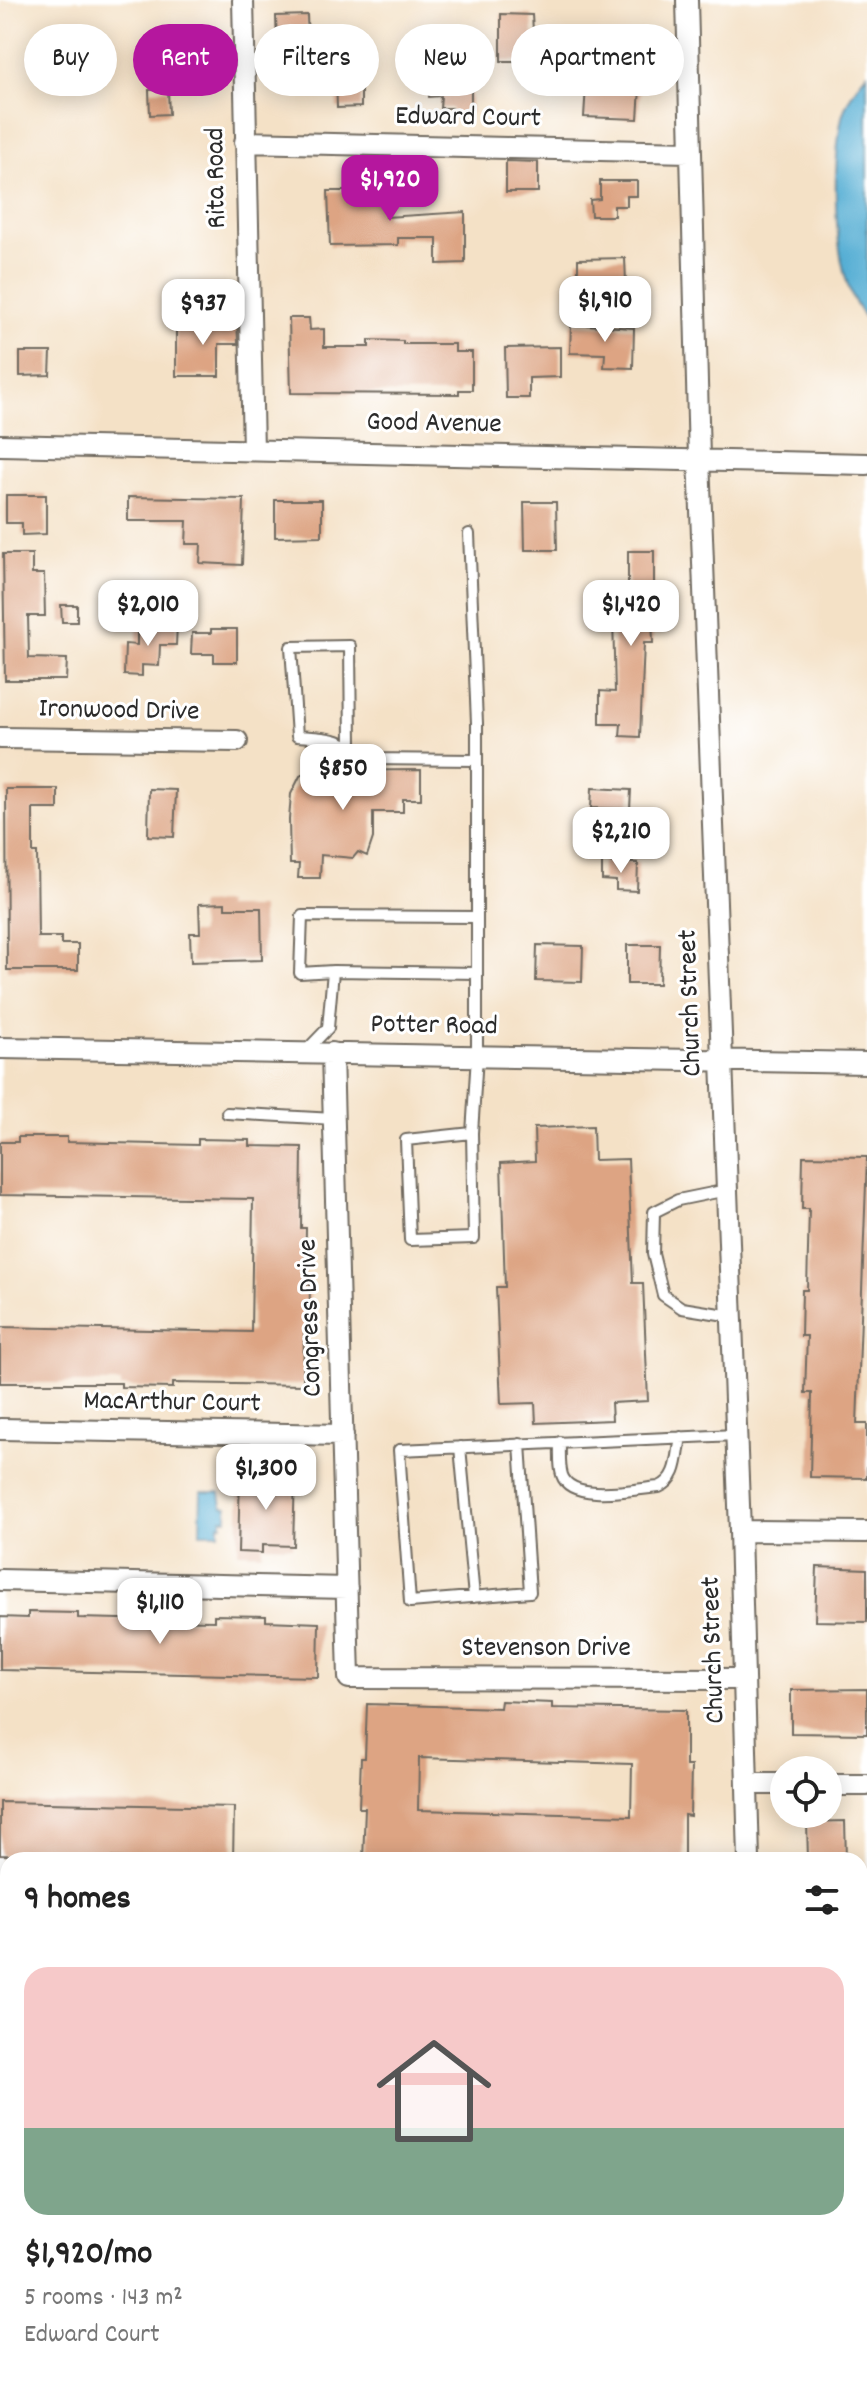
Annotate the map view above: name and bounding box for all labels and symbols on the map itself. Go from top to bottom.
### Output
street label: Edward Court [395,98,541,140]
street label: Rita Road [197,127,239,229]
pin: $1,920 [325,155,455,223]
pin: $1,910 [540,276,670,344]
pin: $937 [156,279,250,347]
street label: Good Avenue [366,404,502,446]
pin: $2,010 [83,580,213,648]
pin: $1,420 [566,580,696,648]
street label: Ironwood Drive [38,691,200,733]
pin: $850 [296,744,390,812]
pin: $2,210 [556,807,686,875]
street label: Church Street [669,929,715,1077]
street label: Potter Road [370,1006,498,1048]
street label: Congress Drive [289,1238,335,1398]
street label: MacArthur Court [83,1382,261,1426]
pin: $1,300 [201,1444,331,1512]
street label: Church Street [692,1576,738,1724]
pin: $1,110 [95,1578,225,1646]
street label: Stevenson Drive [461,1630,631,1670]

